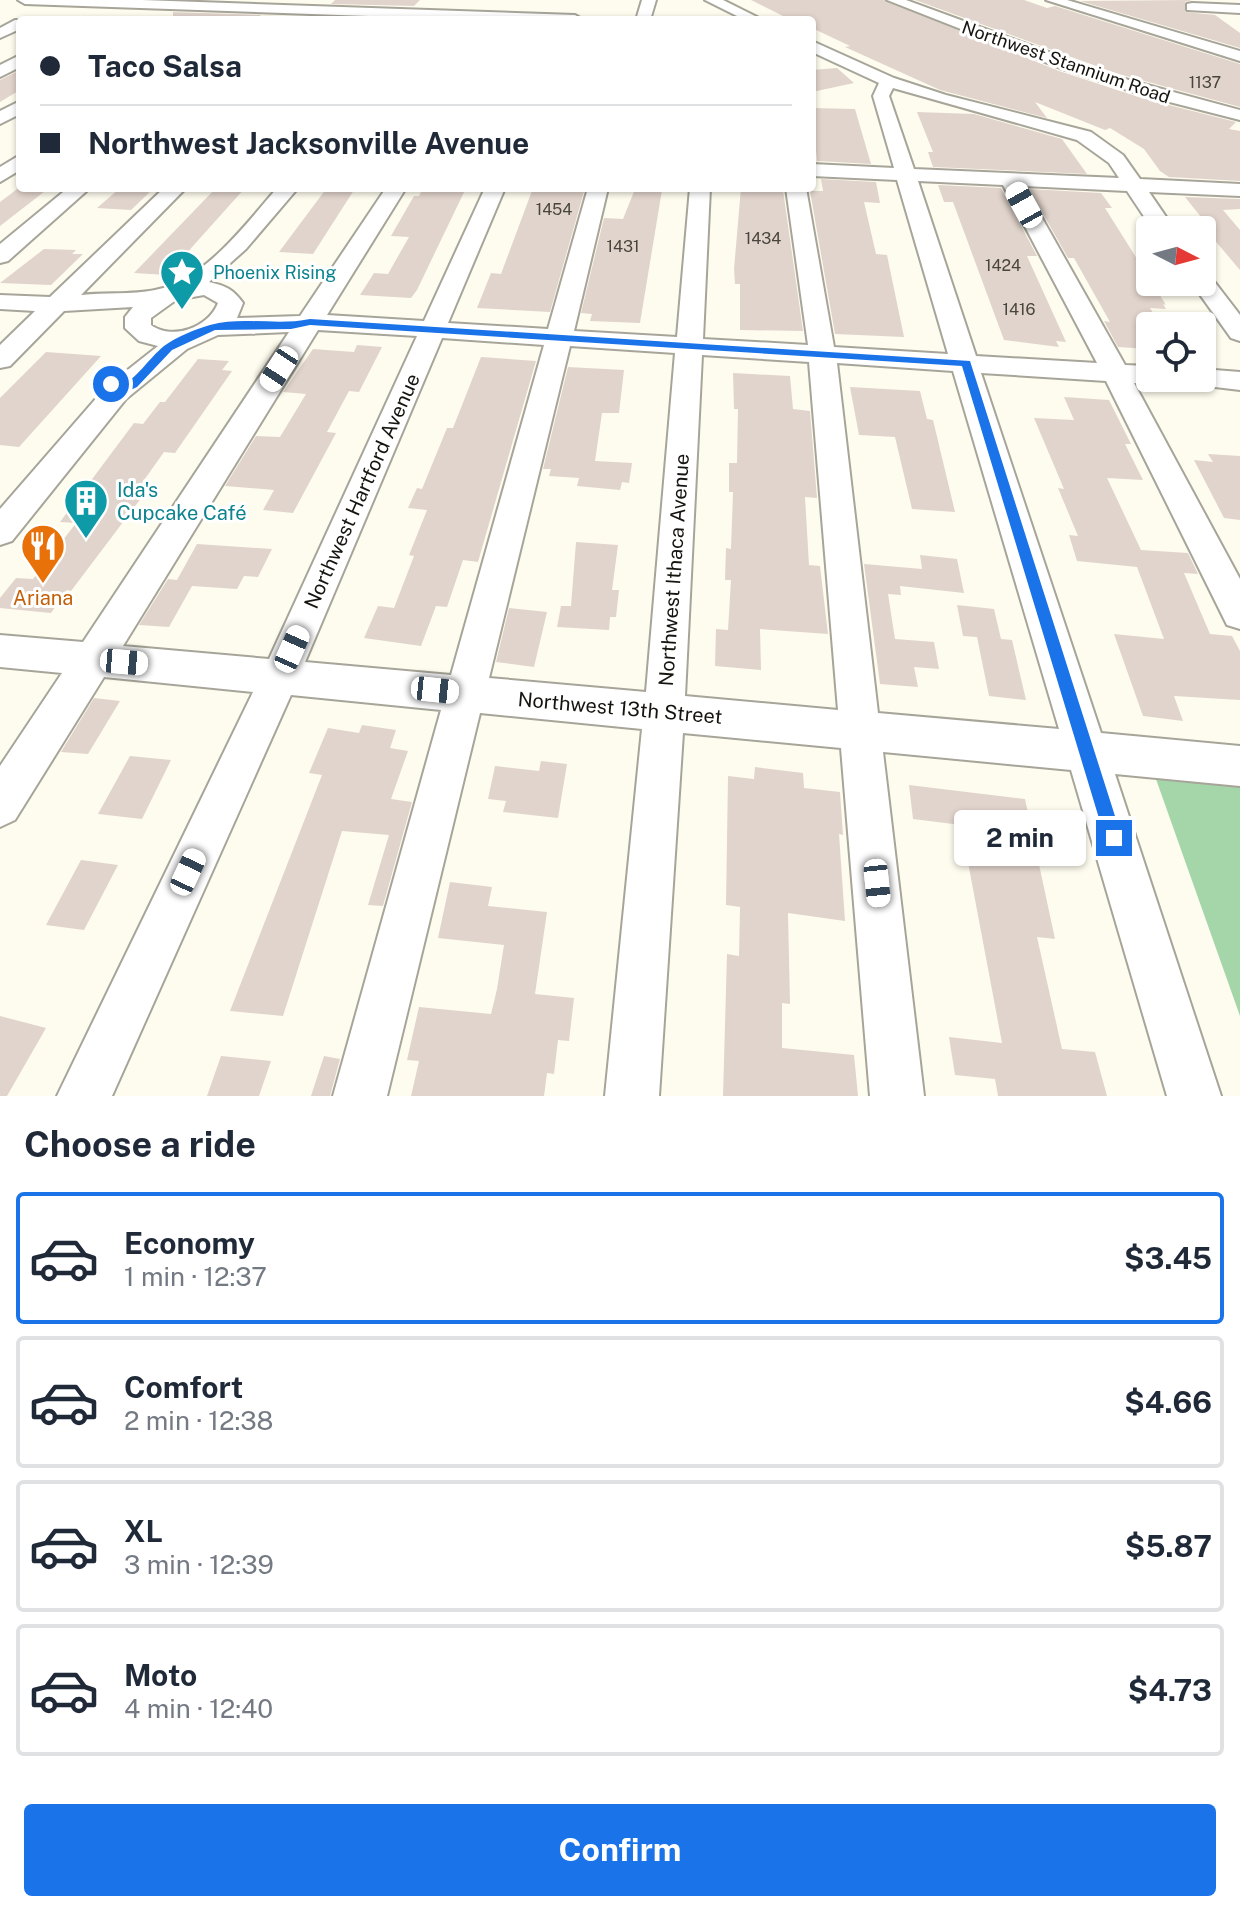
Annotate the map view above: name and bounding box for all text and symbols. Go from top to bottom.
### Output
street label: Northwest Stannium Road [959,16,1173,108]
text: Taco Salsa [88,48,242,84]
house number: 1137 [1189,73,1221,92]
text: Northwest Jacksonville Avenue [88,125,529,161]
car [1002,178,1046,232]
house number: 1454 [536,200,572,219]
north arrow [1136,216,1216,296]
map controls [1136,216,1216,392]
house number: 1434 [745,229,781,248]
house number: 1431 [606,237,640,256]
place icon: Phoenix Rising [158,248,206,311]
house number: 1424 [985,256,1021,275]
place label: Phoenix Rising [213,262,336,283]
house number: 1416 [1002,300,1036,319]
button: locate [1136,312,1216,392]
car [256,342,302,396]
route start [93,366,129,402]
street label: Northwest Hartford Avenue [299,370,425,612]
street label: Northwest Ithaca Avenue [654,453,694,687]
building icon: Ida's Cupcake Café [62,477,110,540]
place label: Ida's Cupcake Café [117,478,247,525]
restaurant icon: Ariana [19,522,67,585]
place label: Ariana [13,586,73,610]
car [271,622,313,676]
car [99,648,149,676]
car [410,676,460,704]
street label: Northwest 13th Street [517,687,723,729]
callout: 2 min [954,810,1086,866]
route end [1096,820,1132,856]
text: 2 min [986,822,1054,853]
car [167,845,209,899]
car [863,858,891,908]
text: Choose a ride [24,1123,256,1165]
icon: car [28,1222,100,1294]
text: Economy [124,1225,255,1261]
text: $3.45 [1124,1240,1212,1276]
text: 1 min · 12:37 [124,1261,267,1292]
icon: car [28,1366,100,1438]
text: Comfort [124,1369,243,1405]
text: $4.66 [1124,1384,1212,1420]
text: 2 min · 12:38 [124,1405,273,1436]
icon: car [28,1510,100,1582]
text: XL [124,1513,163,1549]
text: $5.87 [1125,1528,1212,1564]
text: 3 min · 12:39 [124,1549,274,1580]
icon: car [28,1654,100,1726]
text: Moto [124,1657,197,1693]
text: $4.73 [1128,1672,1212,1708]
text: 4 min · 12:40 [124,1693,273,1724]
button: Confirm [24,1804,1216,1896]

